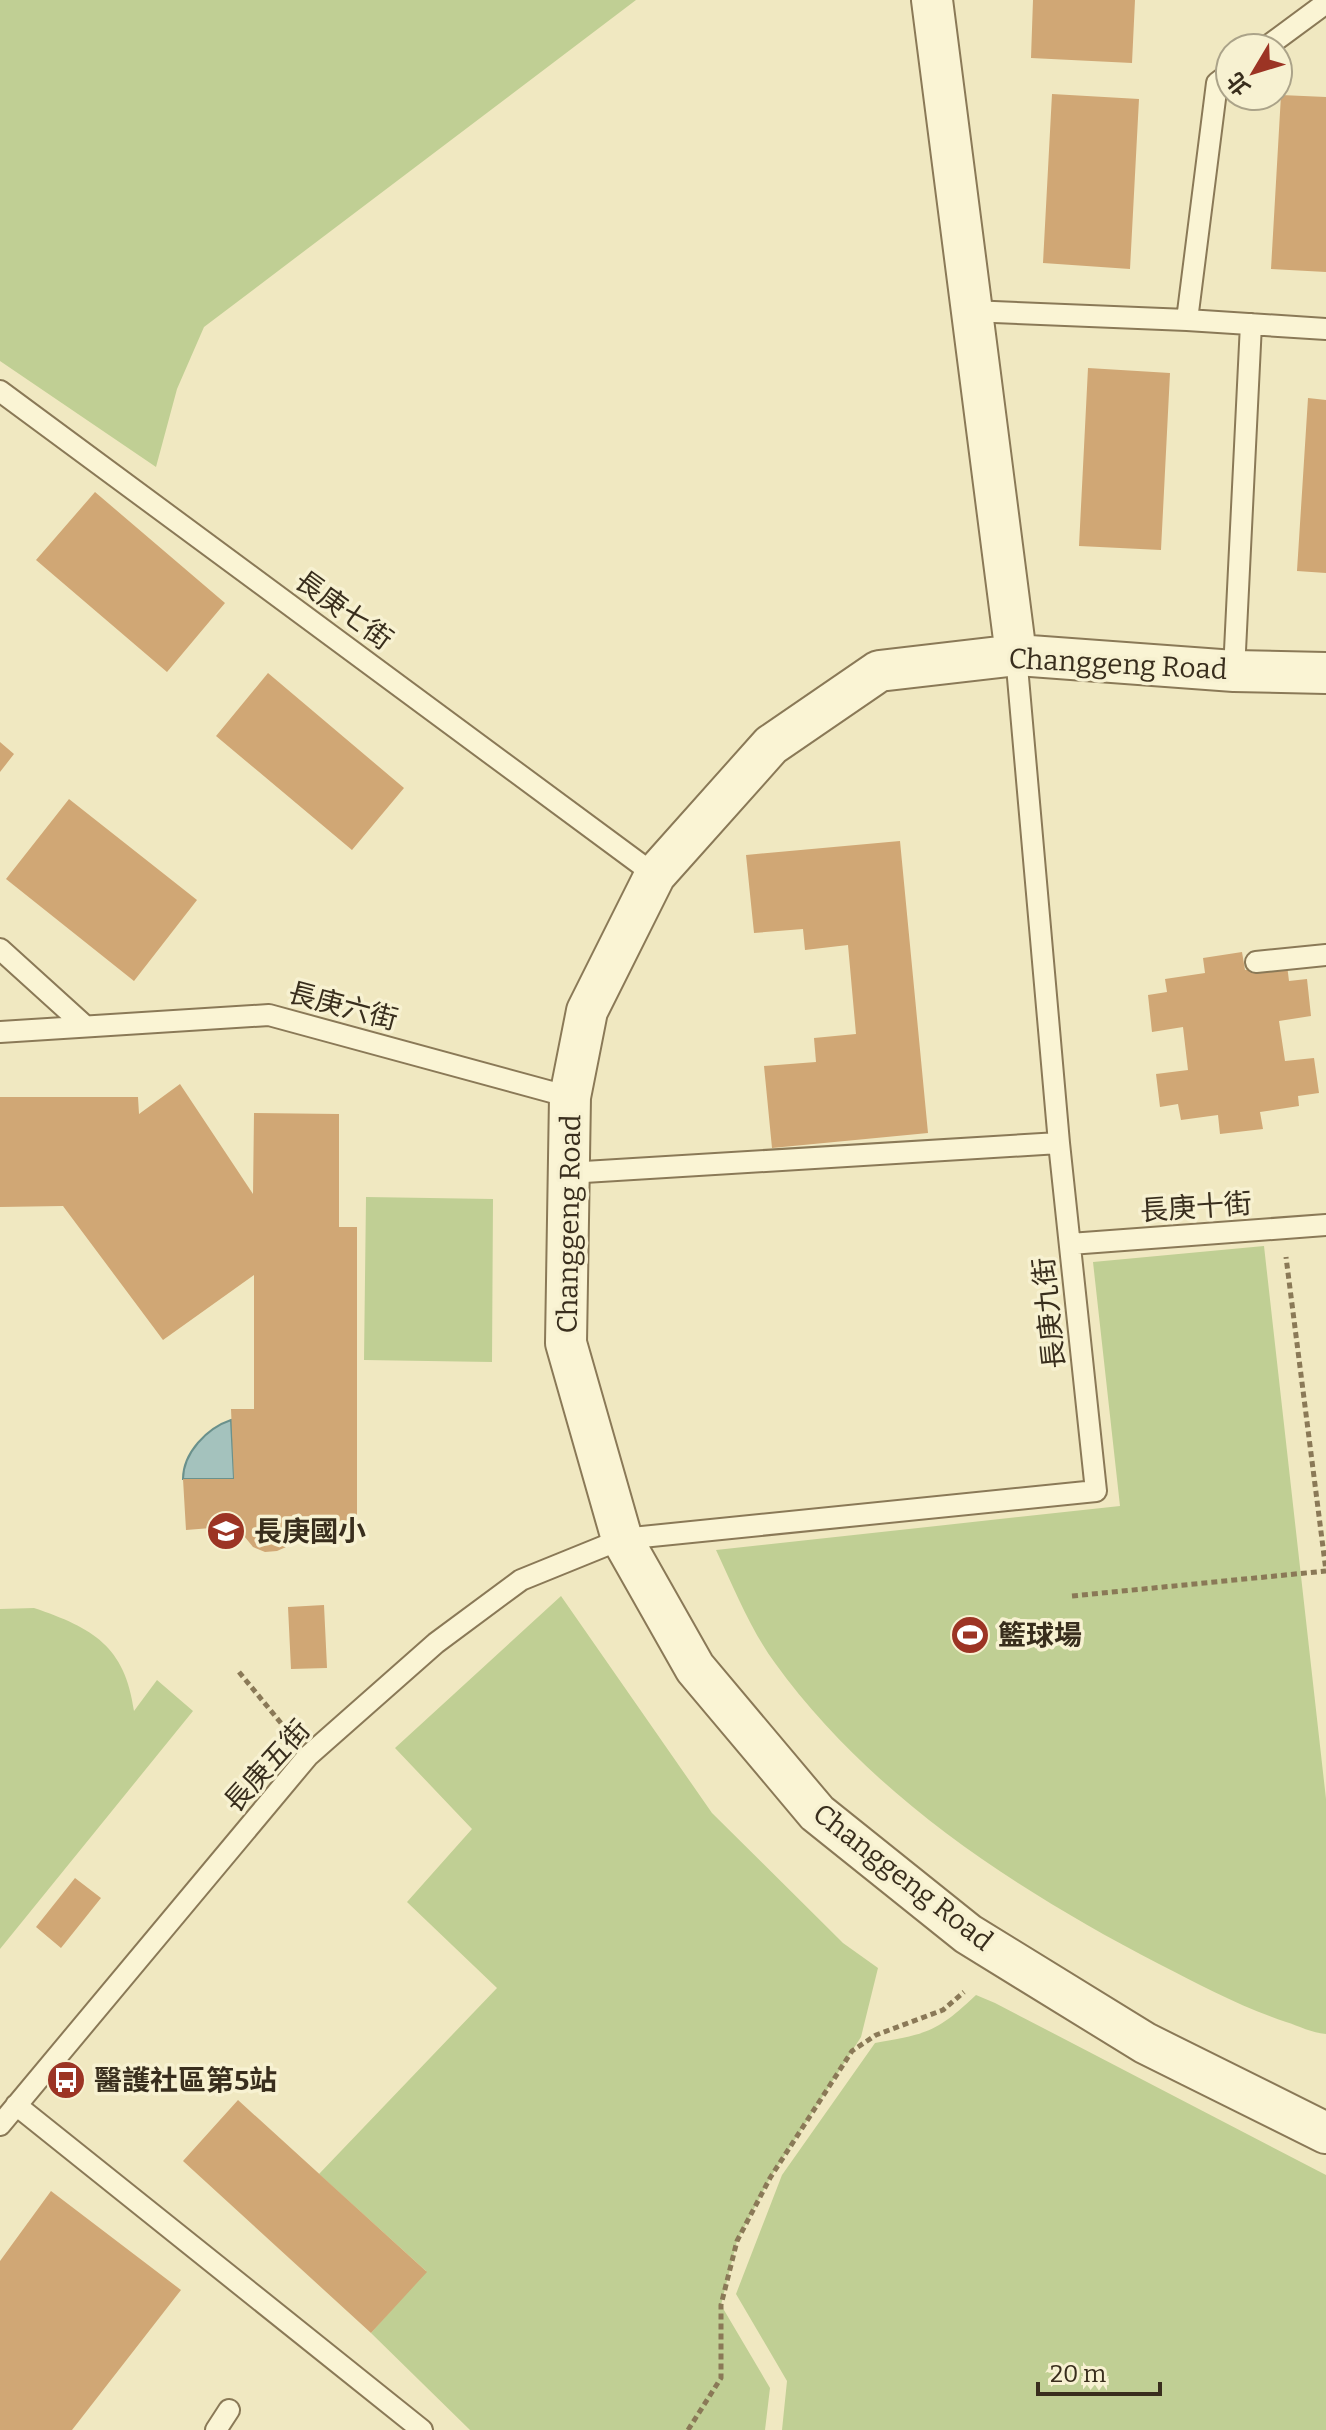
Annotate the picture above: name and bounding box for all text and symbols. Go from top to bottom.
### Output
north arrow [1214,32,1294,112]
text: 北 [1221,67,1256,101]
street label: 長庚七街 [289,564,399,656]
street label: Changgeng Road [1008,642,1228,686]
street label: 長庚六街 [285,976,401,1036]
street label: Changgeng Road [551,1114,587,1334]
street label: 長庚十街 [1139,1187,1253,1227]
street label: 長庚九街 [1027,1256,1071,1370]
school or university icon: 長庚國小 [205,1510,247,1552]
place label: 長庚國小 [254,1515,366,1548]
sports icon: 籃球場 [949,1614,991,1656]
place label: 籃球場 [998,1619,1082,1652]
street label: 長庚五街 [217,1713,317,1819]
street label: Changgeng Road [807,1797,999,1957]
bus stop icon: 醫護社區第5站 [45,2059,87,2101]
place label: 醫護社區第5站 [94,2064,277,2097]
scale bar [1038,2346,1160,2396]
text: 20 m [1050,2360,1106,2388]

